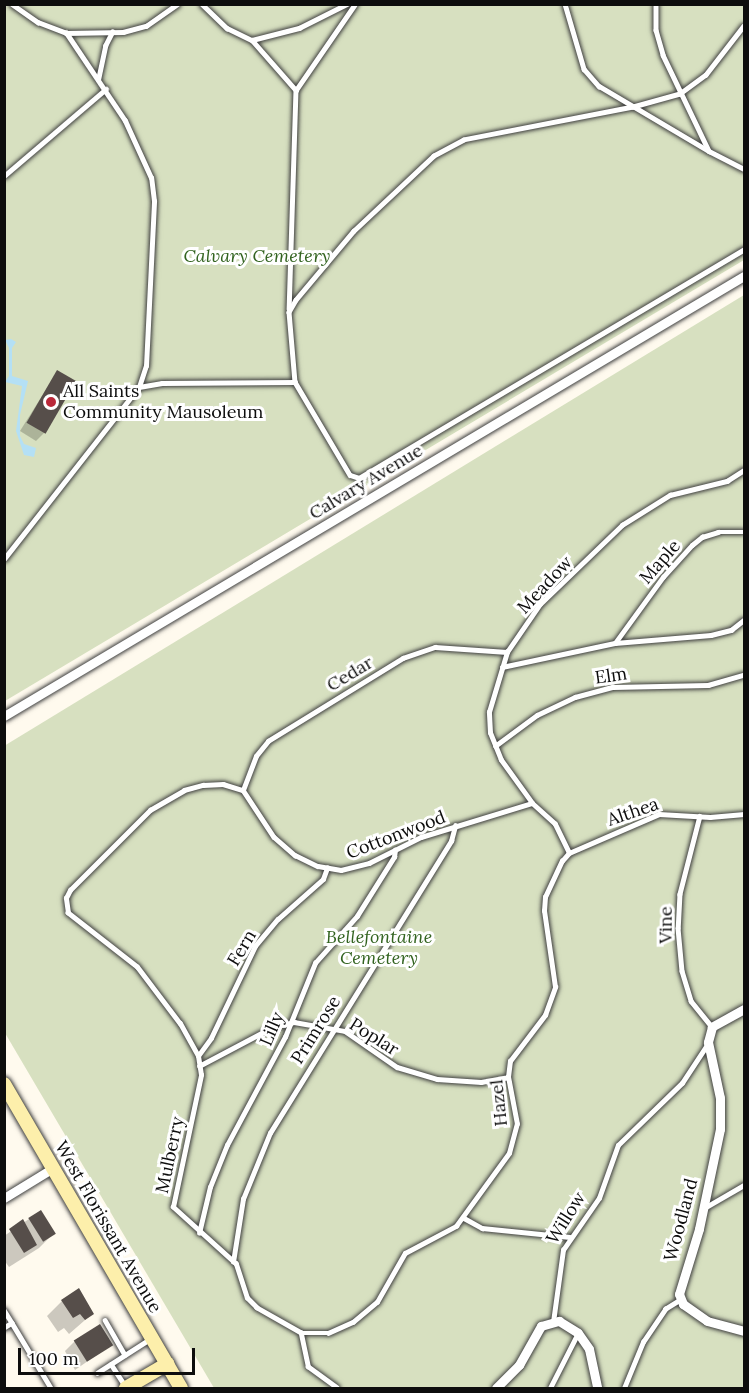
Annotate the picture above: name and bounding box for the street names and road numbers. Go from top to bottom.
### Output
street label: Calvary Avenue [305,440,427,524]
street label: Maple [635,536,685,588]
street label: Meadow [513,552,577,618]
street label: Cedar [323,652,377,696]
street label: Elm [594,663,628,689]
street label: Althea [604,793,662,831]
street label: Cottonwood [343,806,449,864]
street label: Vine [655,906,677,944]
street label: Fern [223,926,261,970]
street label: Primrose [287,992,345,1068]
street label: Lilly [255,1009,289,1049]
street label: Poplar [345,1014,403,1060]
street label: Hazel [486,1079,512,1127]
street label: Mulberry [151,1115,189,1195]
street label: West Florissant Avenue [50,1137,166,1317]
street label: Woodland [660,1176,702,1264]
street label: Willow [542,1188,590,1248]

